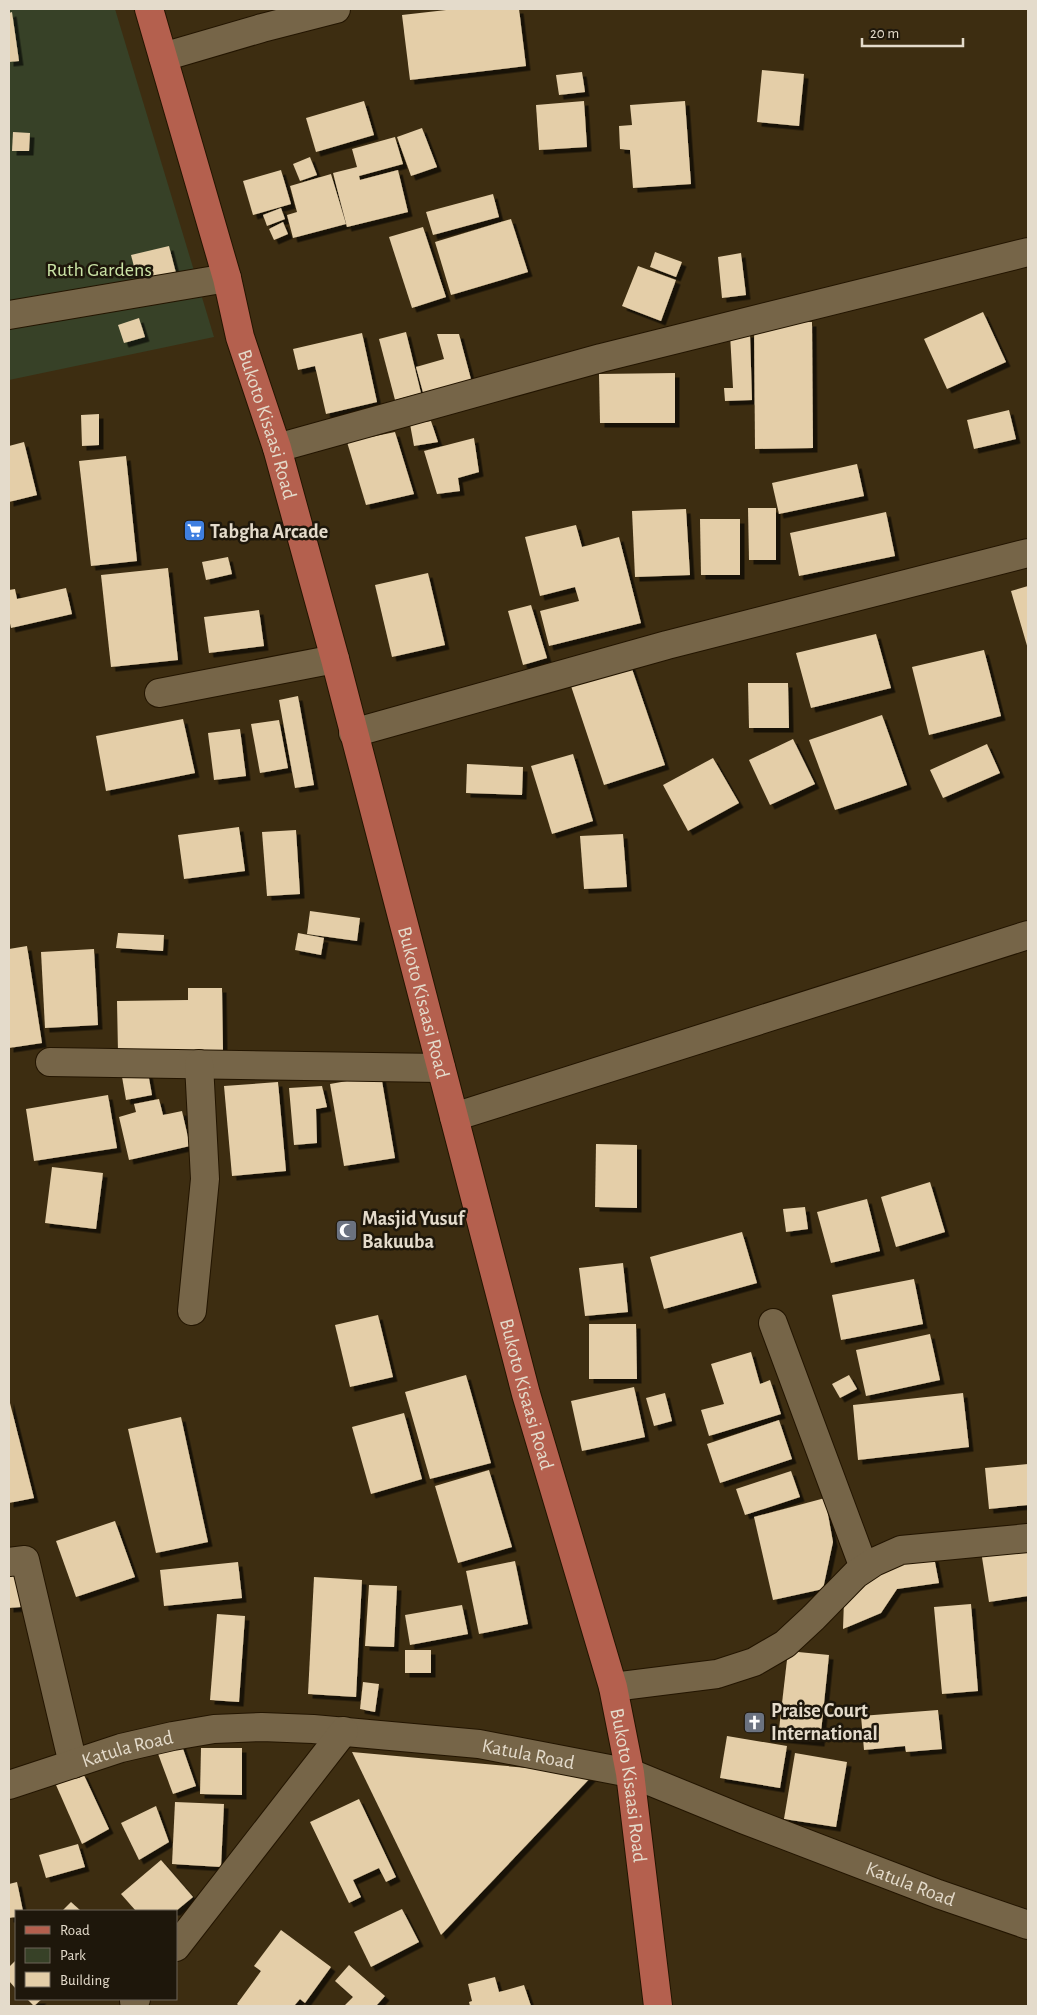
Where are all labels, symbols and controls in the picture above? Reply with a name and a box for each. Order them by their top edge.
scale bar [862,15,963,47]
text: 20 m [870,26,899,41]
park label: Ruth Gardens [46,260,152,280]
street label: Bukoto Kisaasi Road [234,347,300,502]
supermarket icon: Tabgha Arcade [182,519,206,543]
place label: Tabgha Arcade [210,522,328,542]
street label: Bukoto Kisaasi Road [394,925,453,1081]
place label: Masjid Yusuf Bakuuba [362,1209,466,1252]
mosque icon: Masjid Yusuf Bakuuba [334,1218,358,1242]
street label: Bukoto Kisaasi Road [496,1317,557,1472]
place label: Praise Court International [771,1701,878,1744]
street label: Bukoto Kisaasi Road [606,1706,650,1864]
church icon: Praise Court International [743,1710,767,1734]
street label: Katula Road [79,1727,175,1771]
street label: Katula Road [480,1736,576,1773]
street label: Katula Road [863,1858,958,1910]
legend [15,1910,178,2000]
text: Road [60,1923,90,1938]
text: Park [60,1948,86,1963]
text: Building [60,1973,110,1988]

